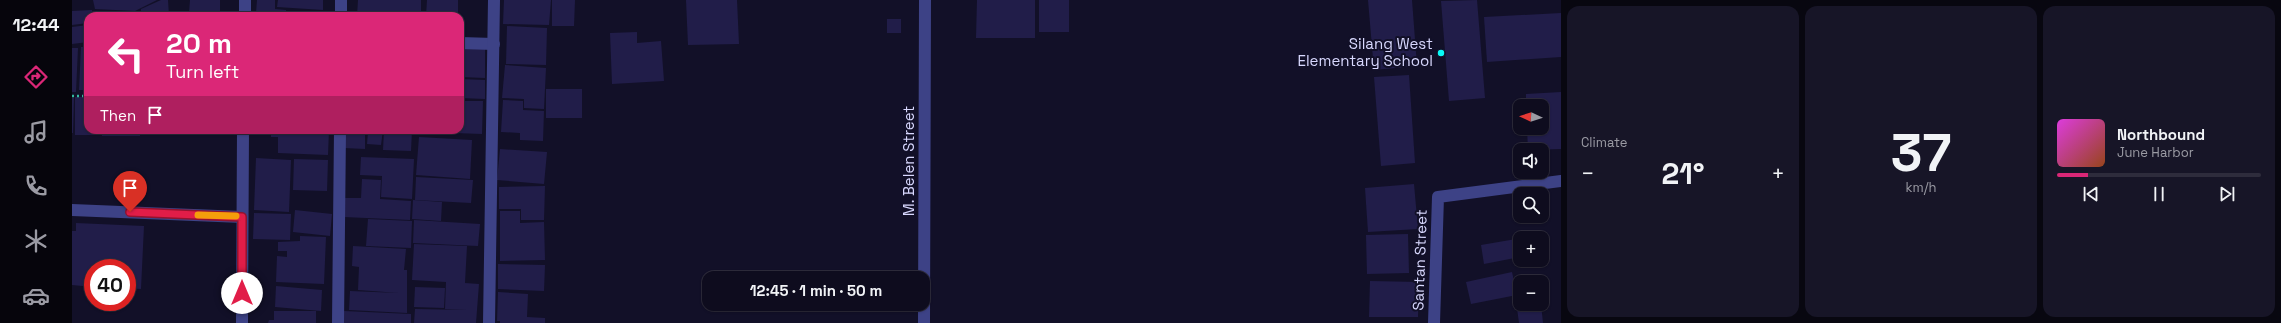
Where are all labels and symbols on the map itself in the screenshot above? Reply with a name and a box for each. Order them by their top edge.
place label: Silang West Elementary School [1297,34,1433,70]
marker: Silang West Elementary School [1436,48,1446,58]
north arrow [1513,99,1549,135]
street label: M. Belen Street [899,106,918,216]
pin [113,171,147,212]
street label: Santan Street [1408,209,1431,311]
speed limit sign: 40 [84,259,136,311]
position arrow [221,272,263,314]

